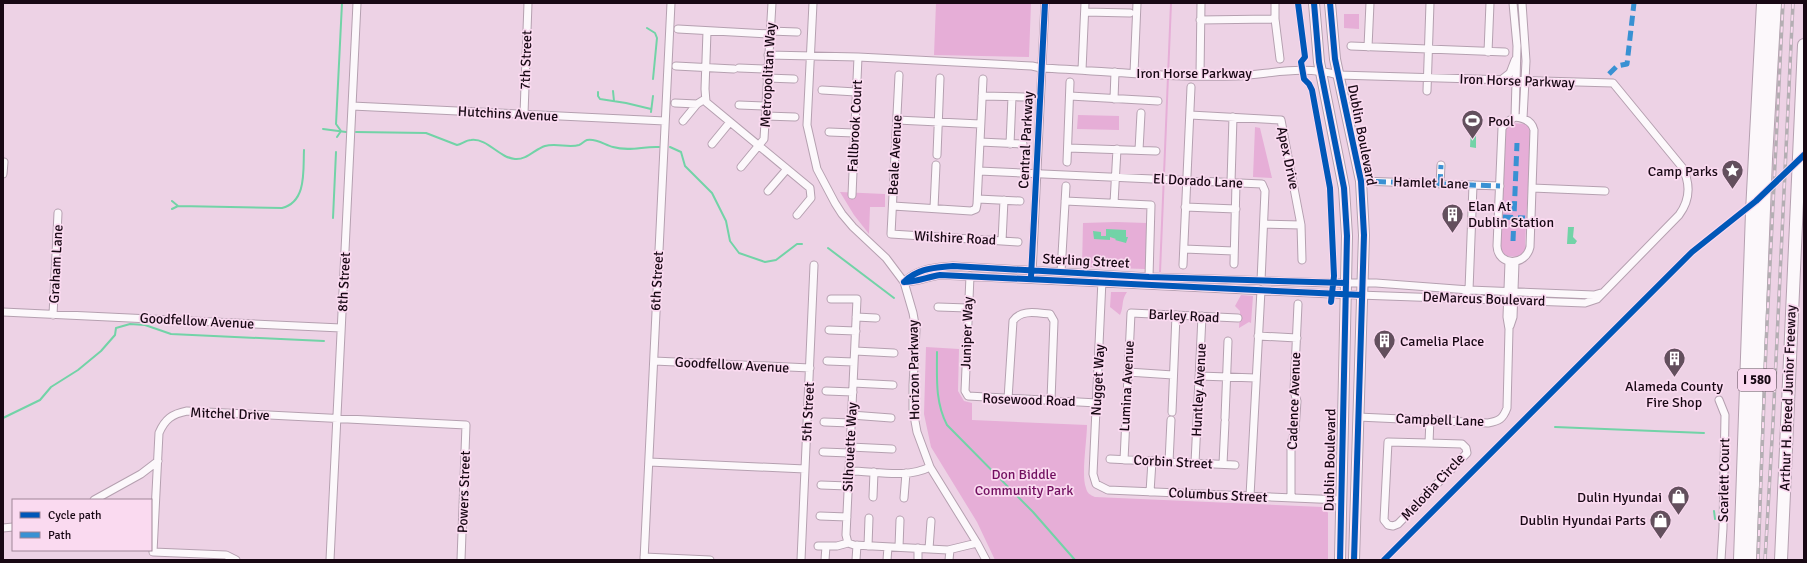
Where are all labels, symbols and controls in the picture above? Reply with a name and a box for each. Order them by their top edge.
street label: Metropolitan Way [757,21,779,128]
street label: 7th Street [516,30,536,90]
street label: Iron Horse Parkway [1136,65,1252,82]
street label: Iron Horse Parkway [1459,70,1575,92]
street label: Fallbrook Court [844,79,866,173]
street label: Dublin Boulevard [1344,83,1380,187]
street label: Central Parkway [1015,90,1037,189]
street label: Hutchins Avenue [457,103,559,125]
sports icon: Pool [1460,108,1486,141]
place label: Pool [1488,113,1514,130]
street label: Beale Avenue [884,114,906,196]
street label: Apex Drive [1273,125,1303,191]
place icon: Camp Parks [1720,158,1746,191]
place label: Camp Parks [1648,163,1718,180]
street label: El Dorado Lane [1152,170,1244,192]
street label: Hamlet Lane [1393,173,1469,193]
place label: Elan At Dublin Station [1468,198,1554,231]
building icon: Elan At Dublin Station [1439,201,1465,234]
street label: Graham Lane [45,224,67,304]
street label: Wilshire Road [913,227,997,249]
street label: Sterling Street [1042,250,1130,272]
street label: 6th Street [647,251,667,311]
street label: 8th Street [334,252,354,312]
street label: DeMarcus Boulevard [1422,288,1546,310]
street label: Juniper Way [957,296,977,370]
street label: Arthur H. Breed Junior Freeway [1776,304,1800,491]
street label: Barley Road [1148,306,1220,326]
street label: Goodfellow Avenue [139,310,255,332]
street label: Horizon Parkway [905,319,923,420]
building icon: Camelia Place [1371,328,1397,361]
place label: Camelia Place [1400,333,1484,350]
street label: Lumina Avenue [1116,340,1138,432]
street label: Nugget Way [1088,343,1108,416]
street label: Huntley Avenue [1188,343,1210,437]
building icon: Alameda County Fire Shop [1661,345,1687,378]
street label: Cadence Avenue [1284,352,1304,450]
street label: Goodfellow Avenue [674,354,790,376]
road number: I 580 [1738,369,1776,391]
place label: Alameda County Fire Shop [1625,378,1723,411]
street label: 5th Street [798,382,818,442]
street label: Rosewood Road [982,390,1076,410]
street label: Silhouette Way [839,401,861,492]
street label: Mitchel Drive [190,404,270,424]
street label: Dublin Boulevard [1321,408,1339,512]
street label: Campbell Lane [1395,410,1485,430]
street label: Scarlett Court [1715,438,1733,522]
street label: Powers Street [454,450,474,534]
street label: Melodia Circle [1398,450,1468,524]
street label: Corbin Street [1133,451,1213,473]
park label: Don Biddle Community Park [975,466,1073,499]
street label: Columbus Street [1168,484,1268,506]
shop icon: Dulin Hyundai [1665,484,1691,517]
place label: Dulin Hyundai [1577,489,1662,506]
legend [12,499,152,551]
shop icon: Dublin Hyundai Parts [1648,507,1674,540]
text: Cycle path [48,508,101,523]
place label: Dublin Hyundai Parts [1519,512,1646,529]
text: Path [48,528,71,543]

